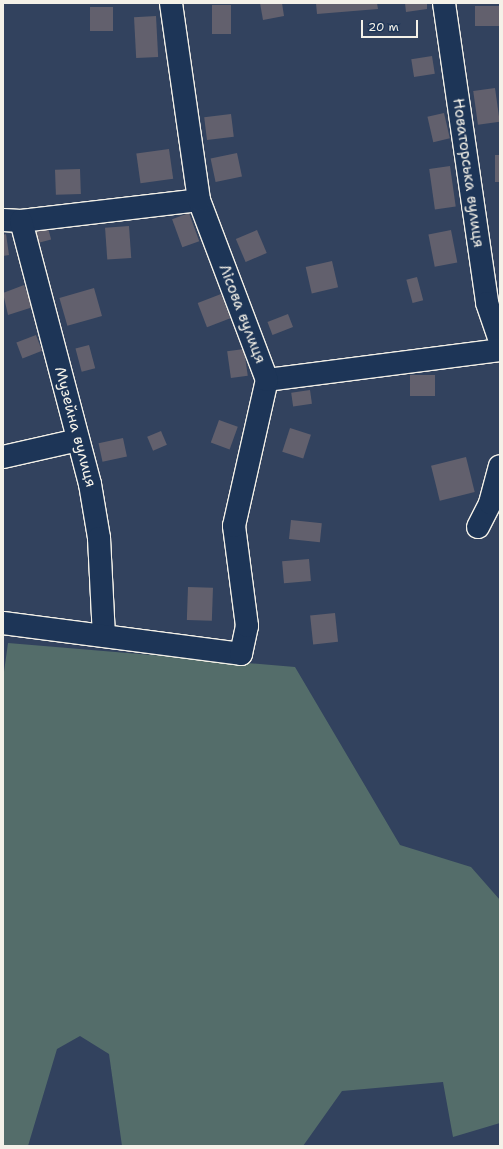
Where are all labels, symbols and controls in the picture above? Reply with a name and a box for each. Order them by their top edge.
scale bar [363,12,420,38]
text: 20 m [368,19,399,35]
street label: Новаторська вулиця [449,97,487,249]
street label: Лісова вулиця [215,262,269,366]
street label: Музейна вулиця [50,365,100,489]

